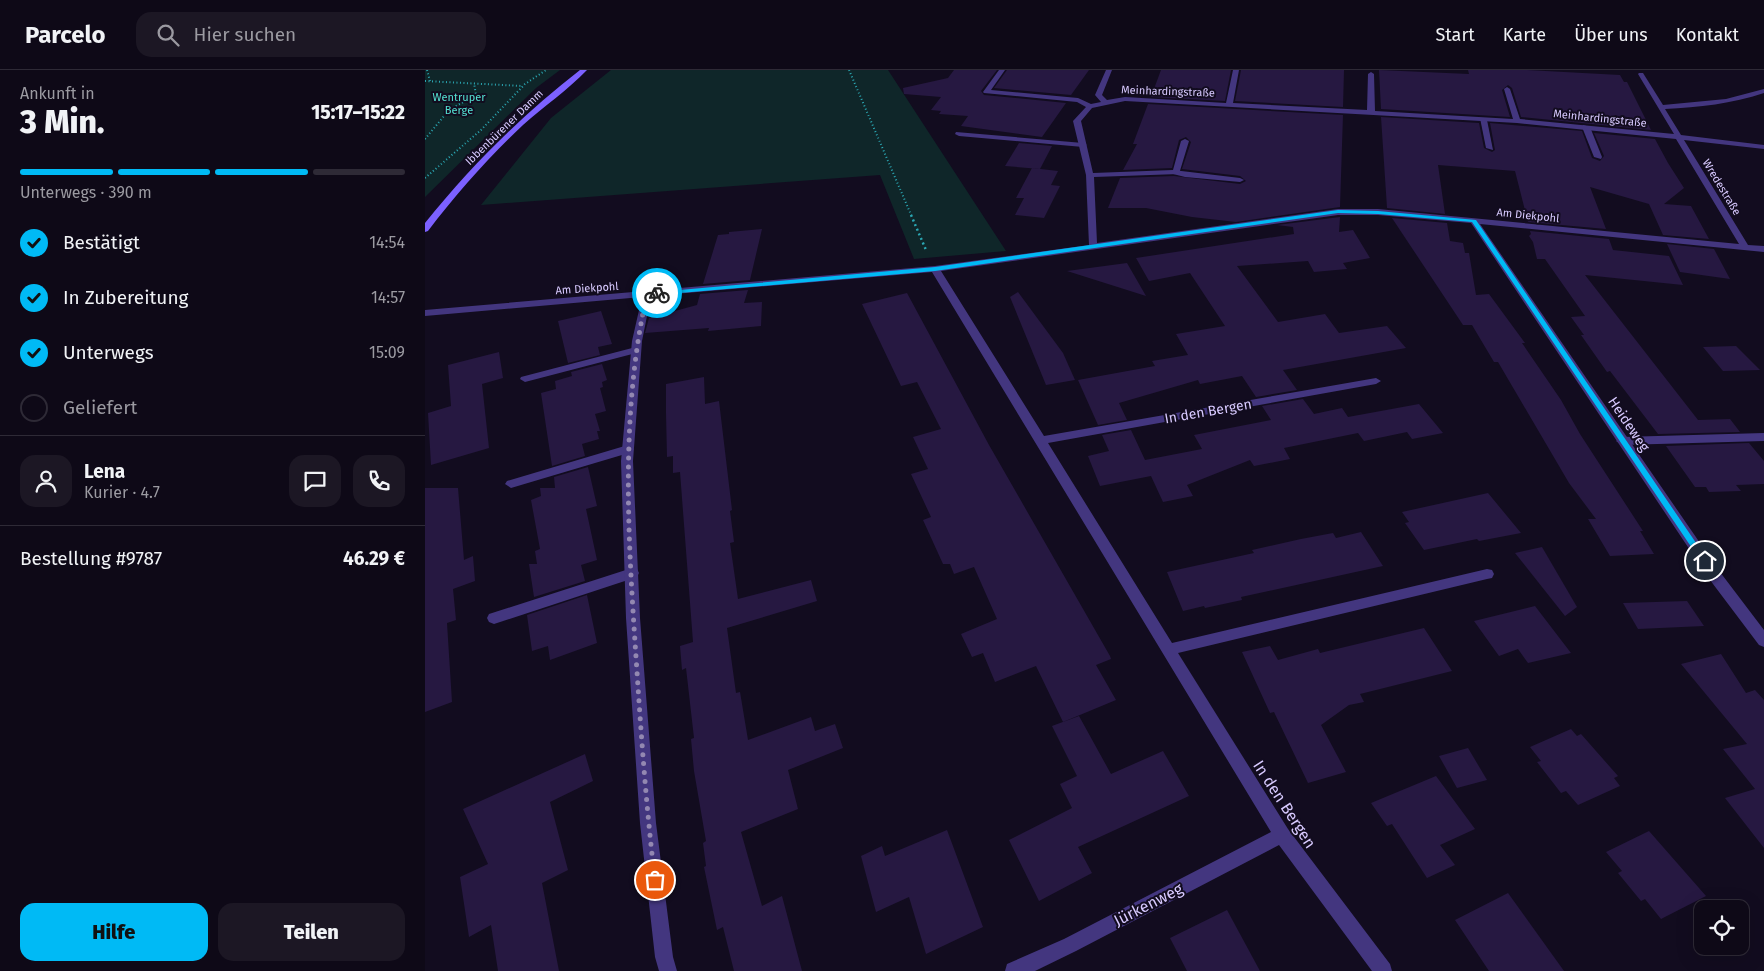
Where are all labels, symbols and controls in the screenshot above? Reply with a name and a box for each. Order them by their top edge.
search box [136,12,486,57]
text: Parcelo [25,21,106,49]
icon: search [154,21,182,49]
text: Hier suchen [194,23,296,46]
text: Start [1435,24,1475,46]
text: Karte [1503,24,1546,46]
text: Über uns [1574,24,1648,46]
text: Kontakt [1676,24,1739,46]
street label: Meinhardingstraße [1121,83,1215,100]
text: Ankunft in [20,84,95,103]
street label: Ibbenbürener Damm [463,87,546,168]
park label: Wentruper Berge [433,91,486,117]
text: 15:17–15:22 [311,101,405,124]
text: 3 Min. [20,103,104,141]
street label: Meinhardingstraße [1553,107,1647,130]
street label: Wredestraße [1700,157,1743,218]
text: Unterwegs · 390 m [20,183,152,202]
street label: Am Diekpohl [1496,206,1560,225]
icon: check [20,229,48,257]
text: Bestätigt [63,231,140,254]
text: 14:54 [369,233,405,252]
courier [632,268,682,318]
icon: bike [643,279,671,307]
street label: Am Diekpohl [555,280,619,297]
icon: check [20,284,48,312]
text: In Zubereitung [63,286,188,309]
text: 14:57 [371,288,405,307]
icon: check [20,339,48,367]
text: Unterwegs [63,341,154,364]
text: 15:09 [369,343,405,362]
street label: Heideweg [1604,394,1653,455]
street label: In den Bergen [1163,395,1253,428]
text: Geliefert [63,396,137,419]
button: person [20,455,72,507]
button: chat [289,455,341,507]
button: phone [353,455,405,507]
text: Lena [84,460,125,483]
text: Kurier · 4.7 [84,483,160,502]
pin [1684,540,1726,582]
text: Bestellung #9787 [20,547,162,570]
text: 46.29 € [343,547,405,570]
icon: home [1691,547,1719,575]
street label: In den Bergen [1249,757,1320,852]
pin [634,859,676,901]
icon: bag [641,866,669,894]
street label: Jürkenweg [1110,879,1187,930]
map controls [1694,900,1749,955]
button: locate [1694,900,1749,955]
button: Hilfe [20,903,208,961]
button: Teilen [218,903,405,961]

